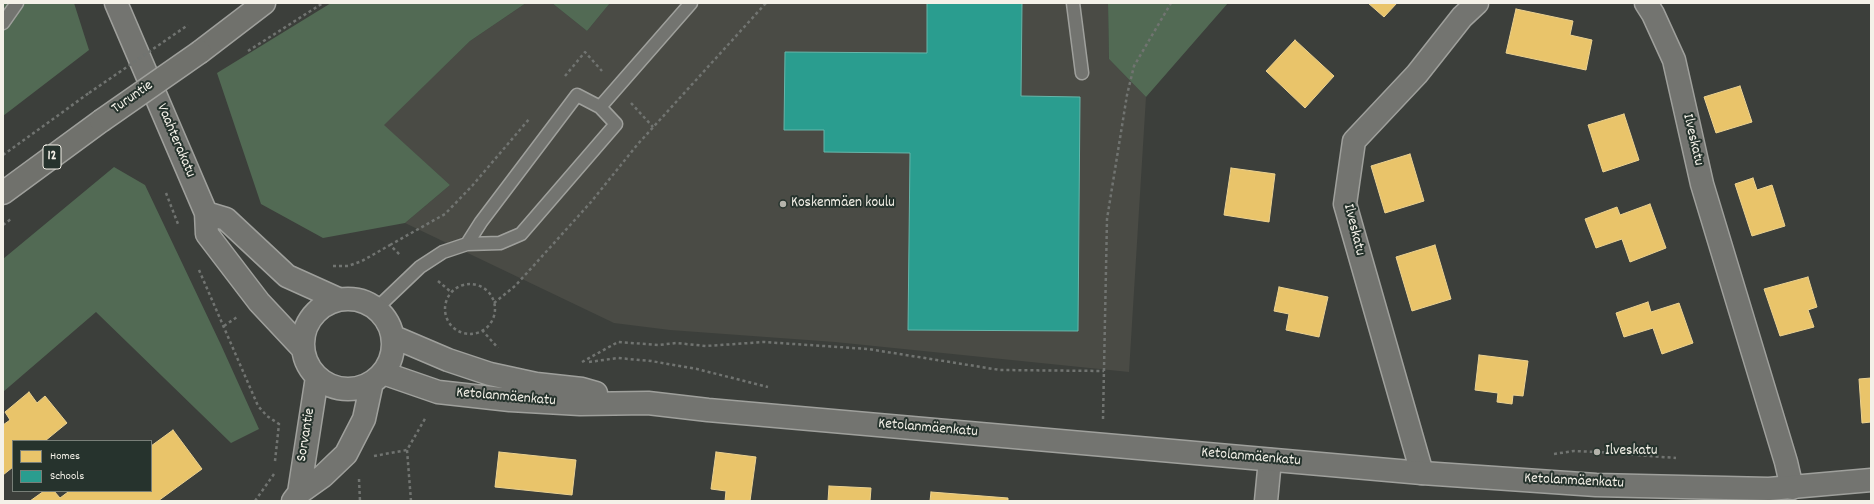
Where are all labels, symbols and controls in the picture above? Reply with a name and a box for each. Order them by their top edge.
street label: Turuntie [109,77,157,119]
street label: Vaahterakatu [151,102,199,180]
street label: Ilveskatu [1677,112,1707,168]
road number: 12 [43,145,61,169]
place label: Koskenmäen koulu [791,195,895,213]
marker: Koskenmäen koulu [778,199,788,209]
street label: Ilveskatu [1338,202,1368,258]
street label: Ketolanmäenkatu [456,385,556,411]
street label: Sorvantie [294,407,320,463]
street label: Ketolanmäenkatu [878,416,978,442]
legend [12,440,152,492]
place label: Ilveskatu [1605,443,1658,461]
street label: Ketolanmäenkatu [1201,445,1301,471]
marker: Ilveskatu [1592,447,1602,457]
text: Homes [50,448,80,465]
text: Schools [50,468,84,485]
street label: Ketolanmäenkatu [1524,470,1624,494]

